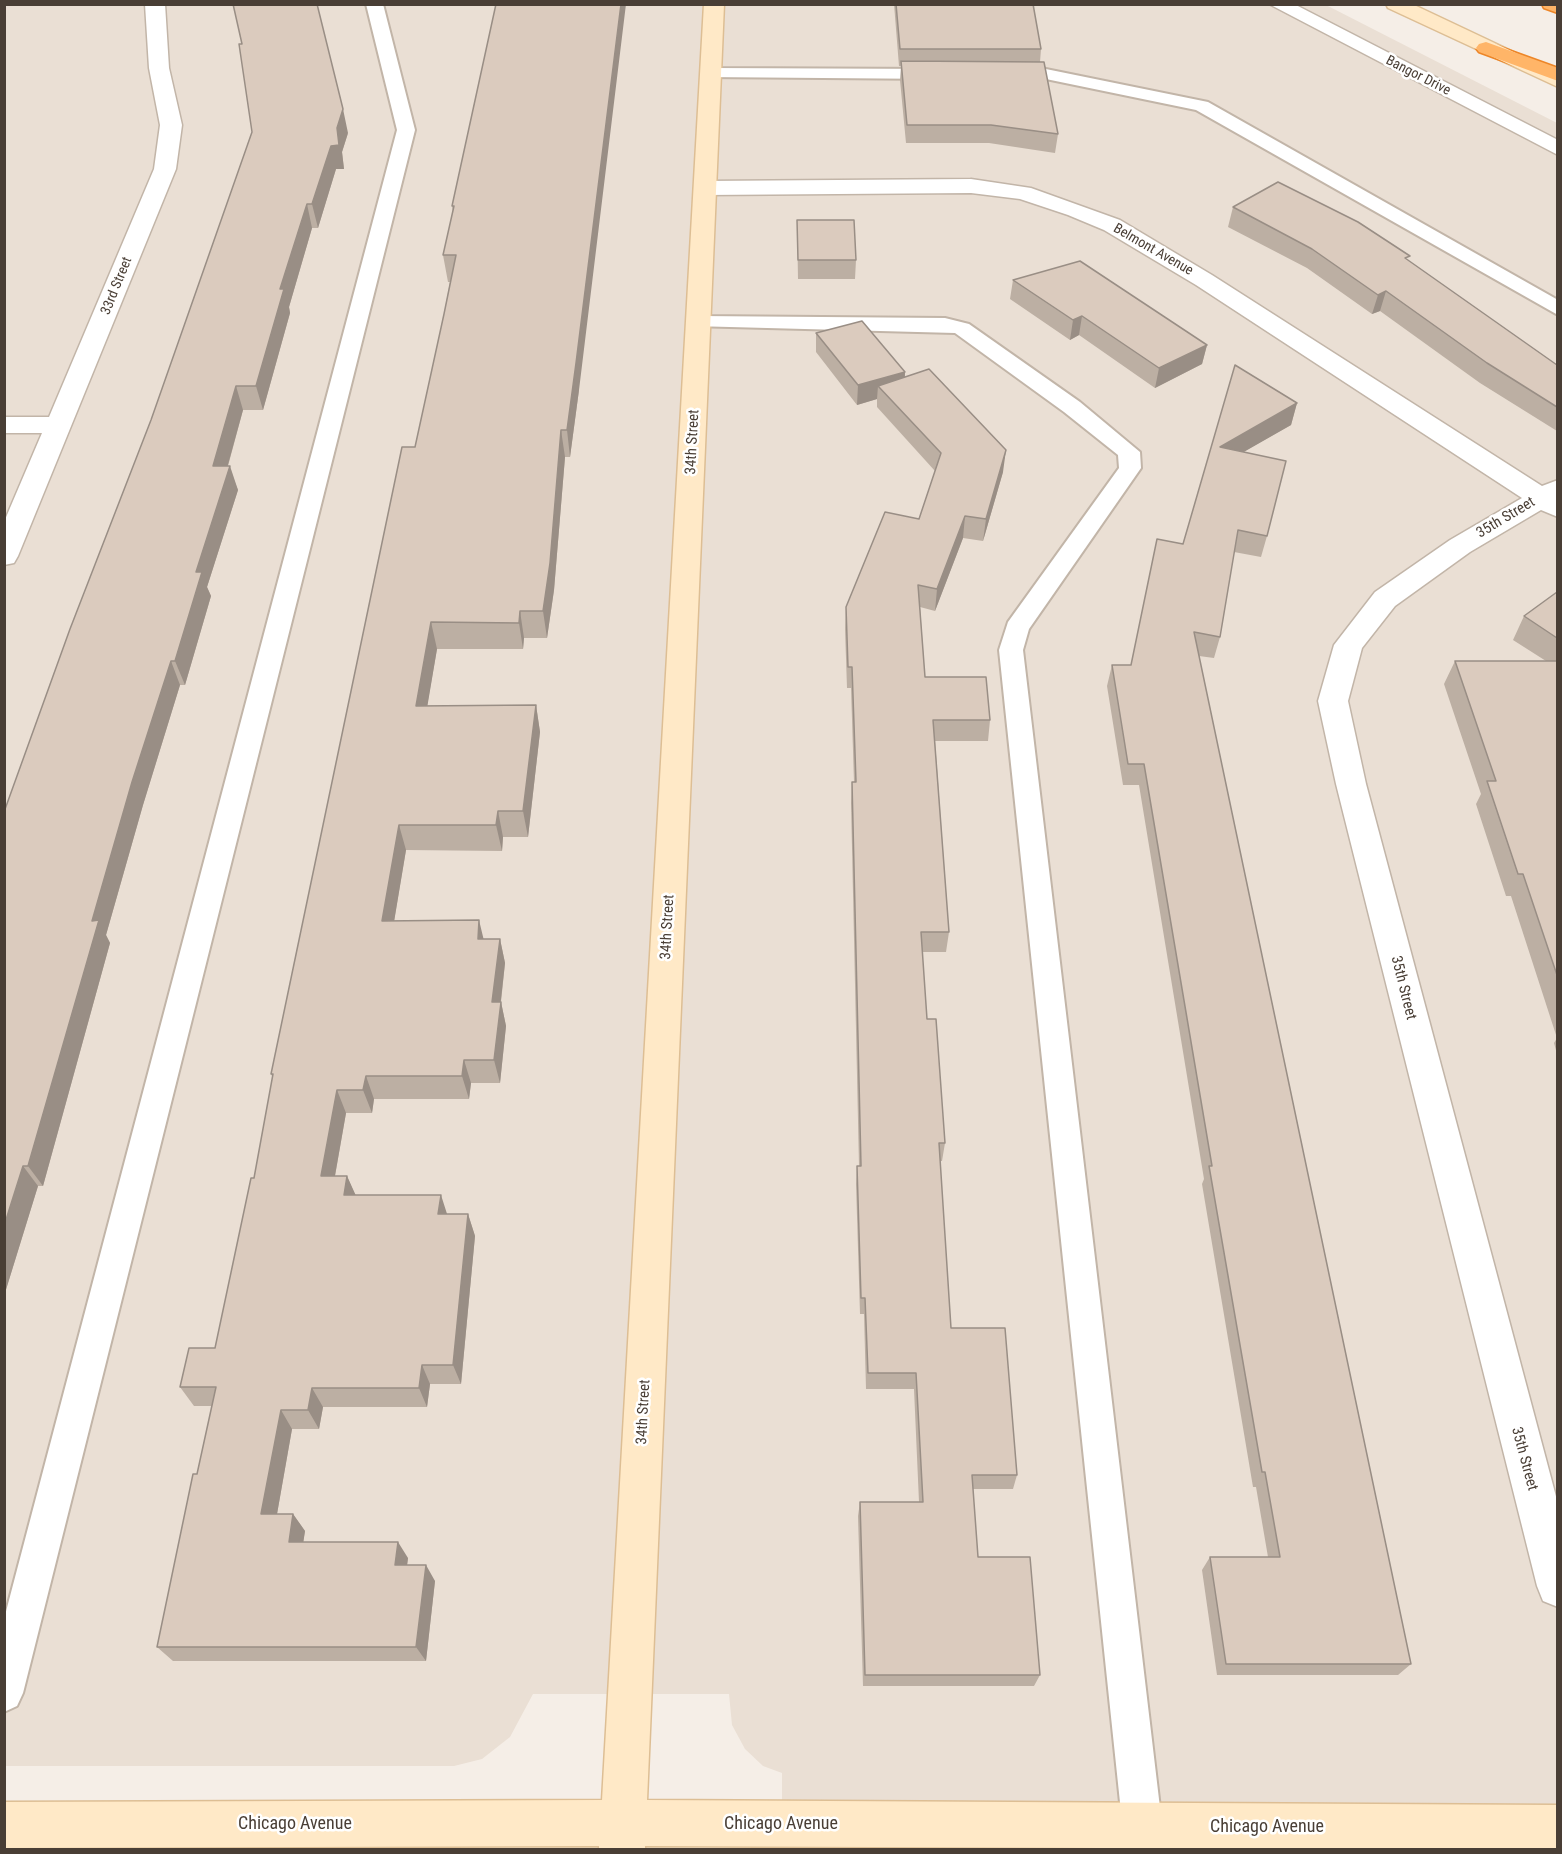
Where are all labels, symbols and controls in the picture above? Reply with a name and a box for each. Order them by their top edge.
street label: Bangor Drive [1383,53,1453,99]
street label: Belmont Avenue [1110,220,1196,280]
street label: 33rd Street [98,255,136,317]
street label: 34th Street [682,409,704,475]
street label: 35th Street [1473,494,1539,542]
street label: 34th Street [657,894,679,960]
street label: 35th Street [1386,954,1420,1022]
street label: 34th Street [633,1379,655,1445]
street label: 35th Street [1507,1425,1541,1493]
street label: Chicago Avenue [238,1813,352,1835]
street label: Chicago Avenue [724,1813,838,1835]
street label: Chicago Avenue [1210,1816,1324,1838]

